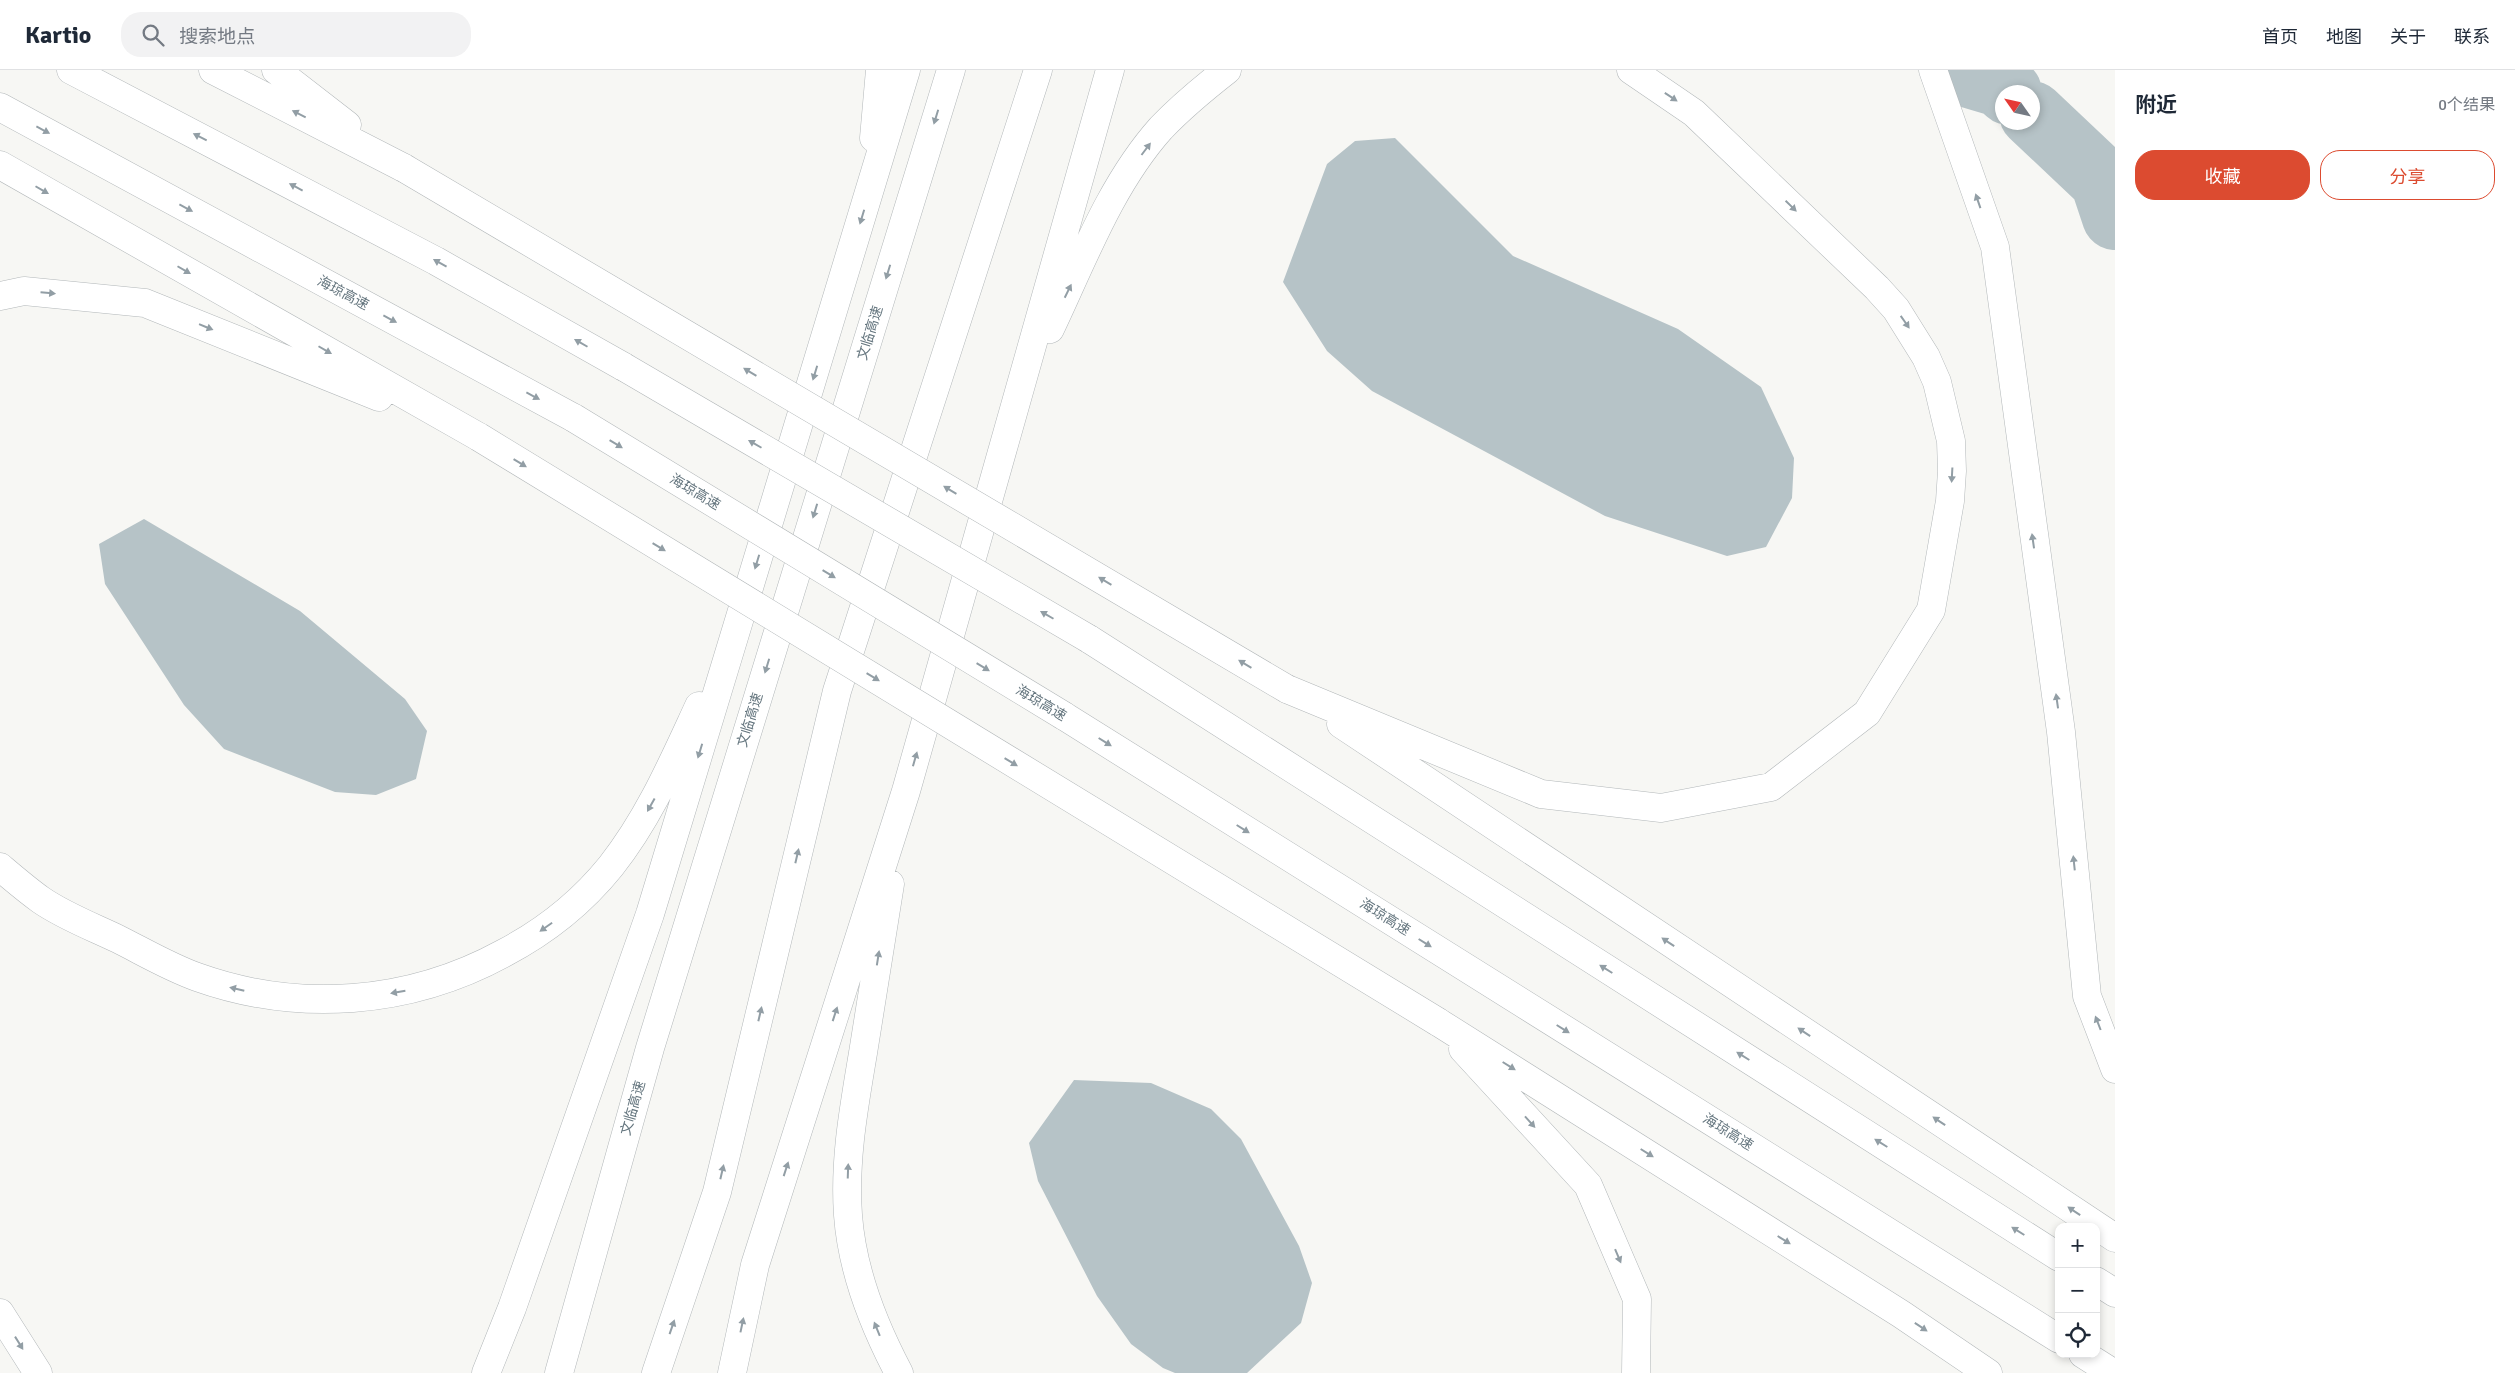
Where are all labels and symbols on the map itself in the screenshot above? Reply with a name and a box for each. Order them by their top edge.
north arrow [1995,85,2040,130]
one-way arrow [1665,92,1678,102]
one-way arrow [932,109,940,124]
one-way arrow [291,110,306,118]
one-way arrow [36,126,50,135]
one-way arrow [192,133,207,141]
one-way arrow [1140,143,1151,156]
one-way arrow [289,183,303,191]
one-way arrow [36,185,49,194]
one-way arrow [1974,193,1982,208]
one-way arrow [1785,200,1797,212]
one-way arrow [178,204,193,212]
one-way arrow [857,210,865,225]
one-way arrow [433,258,447,267]
one-way arrow [177,265,190,274]
one-way arrow [884,265,892,280]
street label: 海琼高速 [314,272,372,314]
one-way arrow [1064,284,1072,298]
one-way arrow [40,290,56,298]
street label: 文临高速 [854,304,886,362]
one-way arrow [383,314,397,323]
one-way arrow [1900,315,1910,329]
one-way arrow [198,324,213,331]
one-way arrow [574,339,589,347]
one-way arrow [318,346,332,354]
one-way arrow [810,365,818,380]
one-way arrow [743,368,757,377]
one-way arrow [526,392,540,400]
one-way arrow [609,439,622,448]
one-way arrow [749,440,762,449]
one-way arrow [514,458,527,467]
one-way arrow [1947,467,1955,483]
street label: 海琼高速 [667,470,723,514]
one-way arrow [944,486,957,495]
one-way arrow [810,503,818,518]
one-way arrow [2029,532,2037,548]
one-way arrow [653,543,666,552]
one-way arrow [753,554,761,569]
one-way arrow [823,569,836,578]
one-way arrow [1099,577,1112,586]
one-way arrow [1040,610,1053,619]
one-way arrow [763,659,771,674]
one-way arrow [1239,659,1252,668]
one-way arrow [977,663,990,672]
one-way arrow [866,673,879,682]
street label: 海琼高速 [1013,681,1069,725]
street label: 文临高速 [734,691,766,749]
one-way arrow [2052,693,2060,709]
one-way arrow [1099,738,1112,747]
one-way arrow [695,743,703,758]
one-way arrow [911,751,919,766]
one-way arrow [1005,757,1018,766]
one-way arrow [647,799,656,812]
one-way arrow [1237,824,1250,833]
one-way arrow [793,849,801,864]
one-way arrow [2070,855,2078,871]
street label: 海琼高速 [1357,895,1413,939]
one-way arrow [539,922,552,932]
one-way arrow [1662,937,1675,947]
one-way arrow [1419,938,1432,947]
one-way arrow [875,950,883,966]
one-way arrow [1600,964,1613,974]
one-way arrow [230,985,245,993]
one-way arrow [391,988,406,996]
one-way arrow [831,1006,839,1021]
one-way arrow [756,1007,764,1022]
one-way arrow [2093,1016,2101,1030]
one-way arrow [1557,1024,1570,1033]
one-way arrow [1797,1027,1810,1036]
one-way arrow [1737,1051,1750,1061]
one-way arrow [1503,1062,1516,1071]
street label: 文临高速 [617,1079,649,1137]
street label: 海琼高速 [1700,1110,1756,1154]
one-way arrow [1524,1116,1536,1128]
one-way arrow [1932,1117,1946,1126]
one-way arrow [1874,1139,1887,1148]
one-way arrow [1640,1148,1653,1158]
one-way arrow [782,1161,790,1176]
one-way arrow [844,1163,852,1179]
one-way arrow [718,1165,726,1180]
one-way arrow [2068,1207,2081,1216]
one-way arrow [2011,1226,2024,1235]
one-way arrow [1778,1235,1791,1244]
one-way arrow [1615,1249,1623,1263]
one-way arrow [738,1318,746,1333]
one-way arrow [668,1319,676,1334]
one-way arrow [873,1321,881,1336]
one-way arrow [1914,1322,1928,1332]
one-way arrow [14,1336,24,1350]

